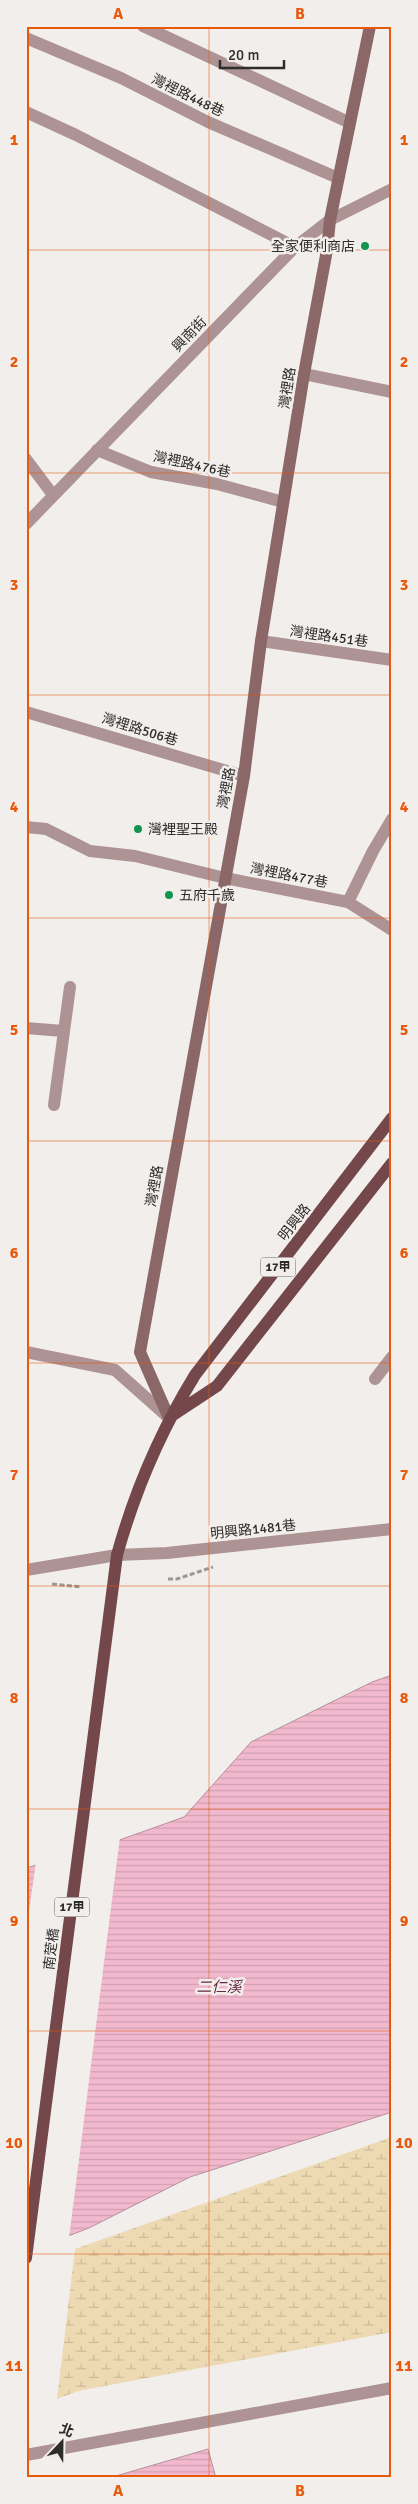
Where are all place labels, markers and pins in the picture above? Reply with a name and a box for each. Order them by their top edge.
place label: 全家便利商店 [271,238,355,255]
marker: 全家便利商店 [359,240,371,252]
place label: 灣裡聖王殿 [148,821,218,838]
marker: 灣裡聖王殿 [132,823,144,835]
place label: 五府千歲 [179,887,235,904]
marker: 五府千歲 [163,889,175,901]

